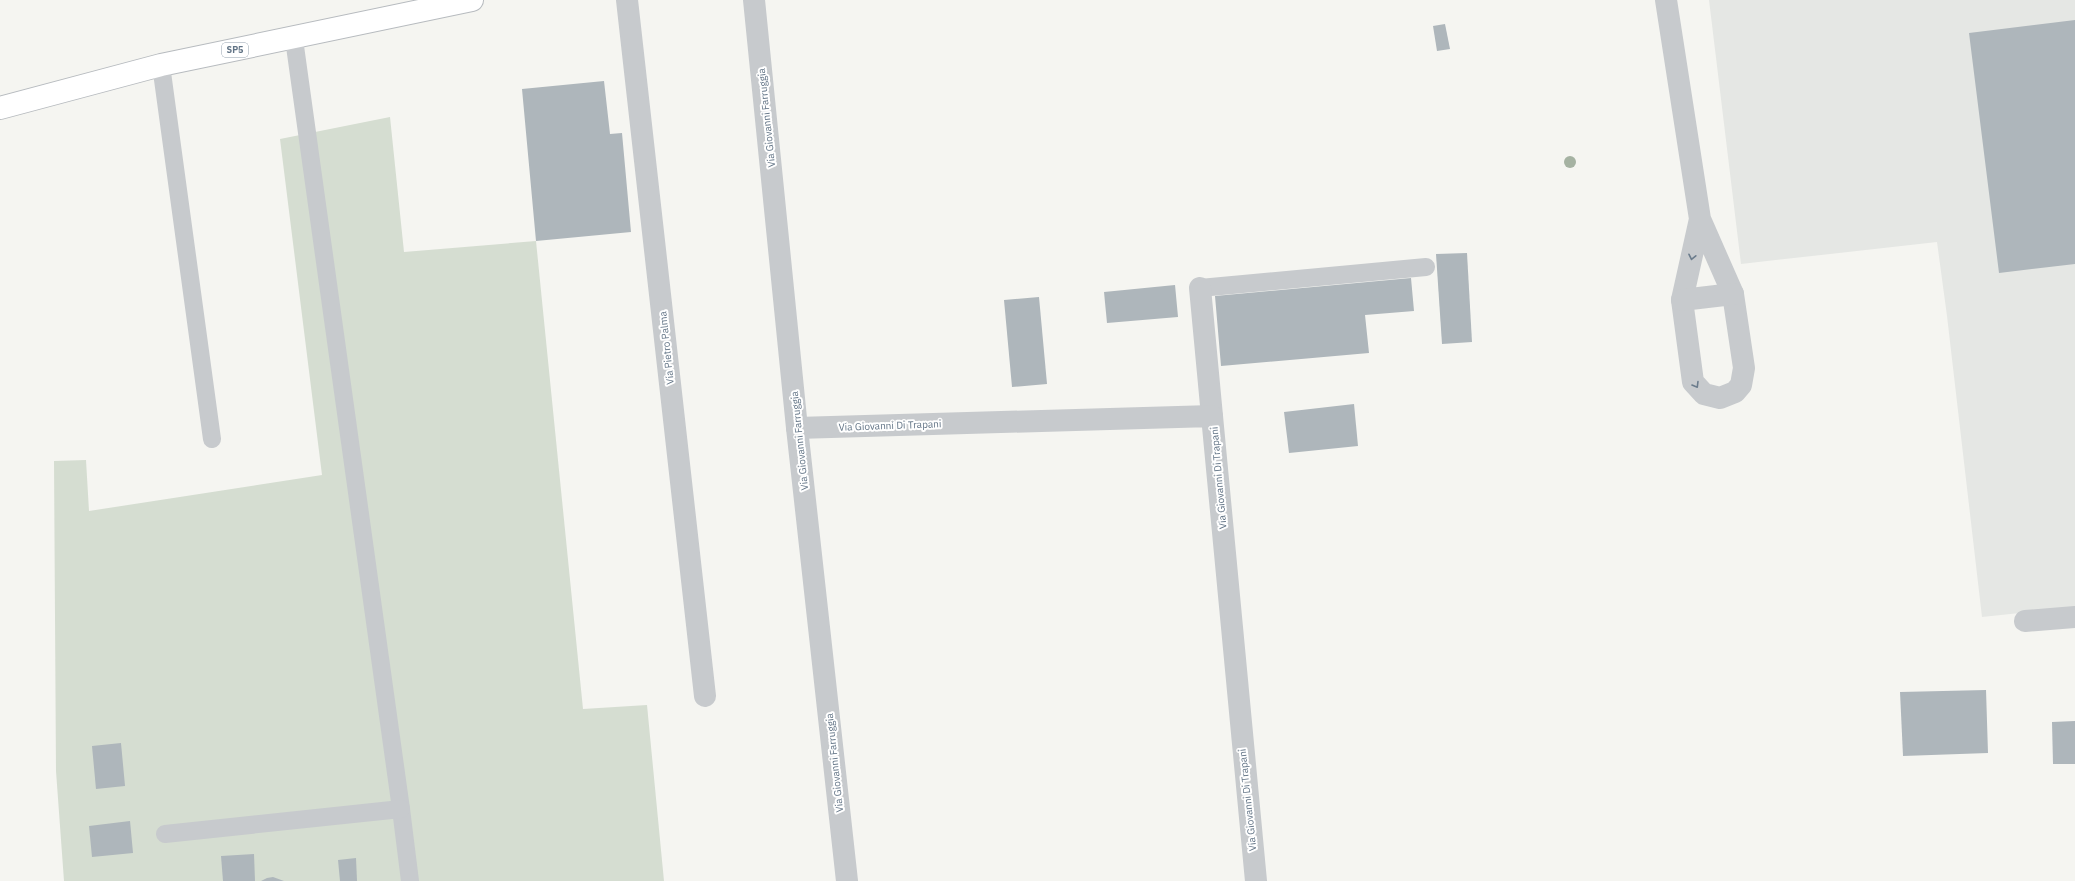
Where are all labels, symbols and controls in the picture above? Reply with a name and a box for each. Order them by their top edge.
road number: SP5 [222,43,248,57]
street label: Via Giovanni Farruggia [755,67,778,168]
one-way arrow [1688,254,1696,261]
street label: Via Pietro Palma [656,310,677,385]
one-way arrow [1691,380,1698,387]
street label: Via Giovanni Farruggia [788,390,811,491]
street label: Via Giovanni Di Trapani [838,417,942,434]
street label: Via Giovanni Di Trapani [1208,426,1229,530]
street label: Via Giovanni Farruggia [823,712,846,813]
street label: Via Giovanni Di Trapani [1236,748,1259,852]

